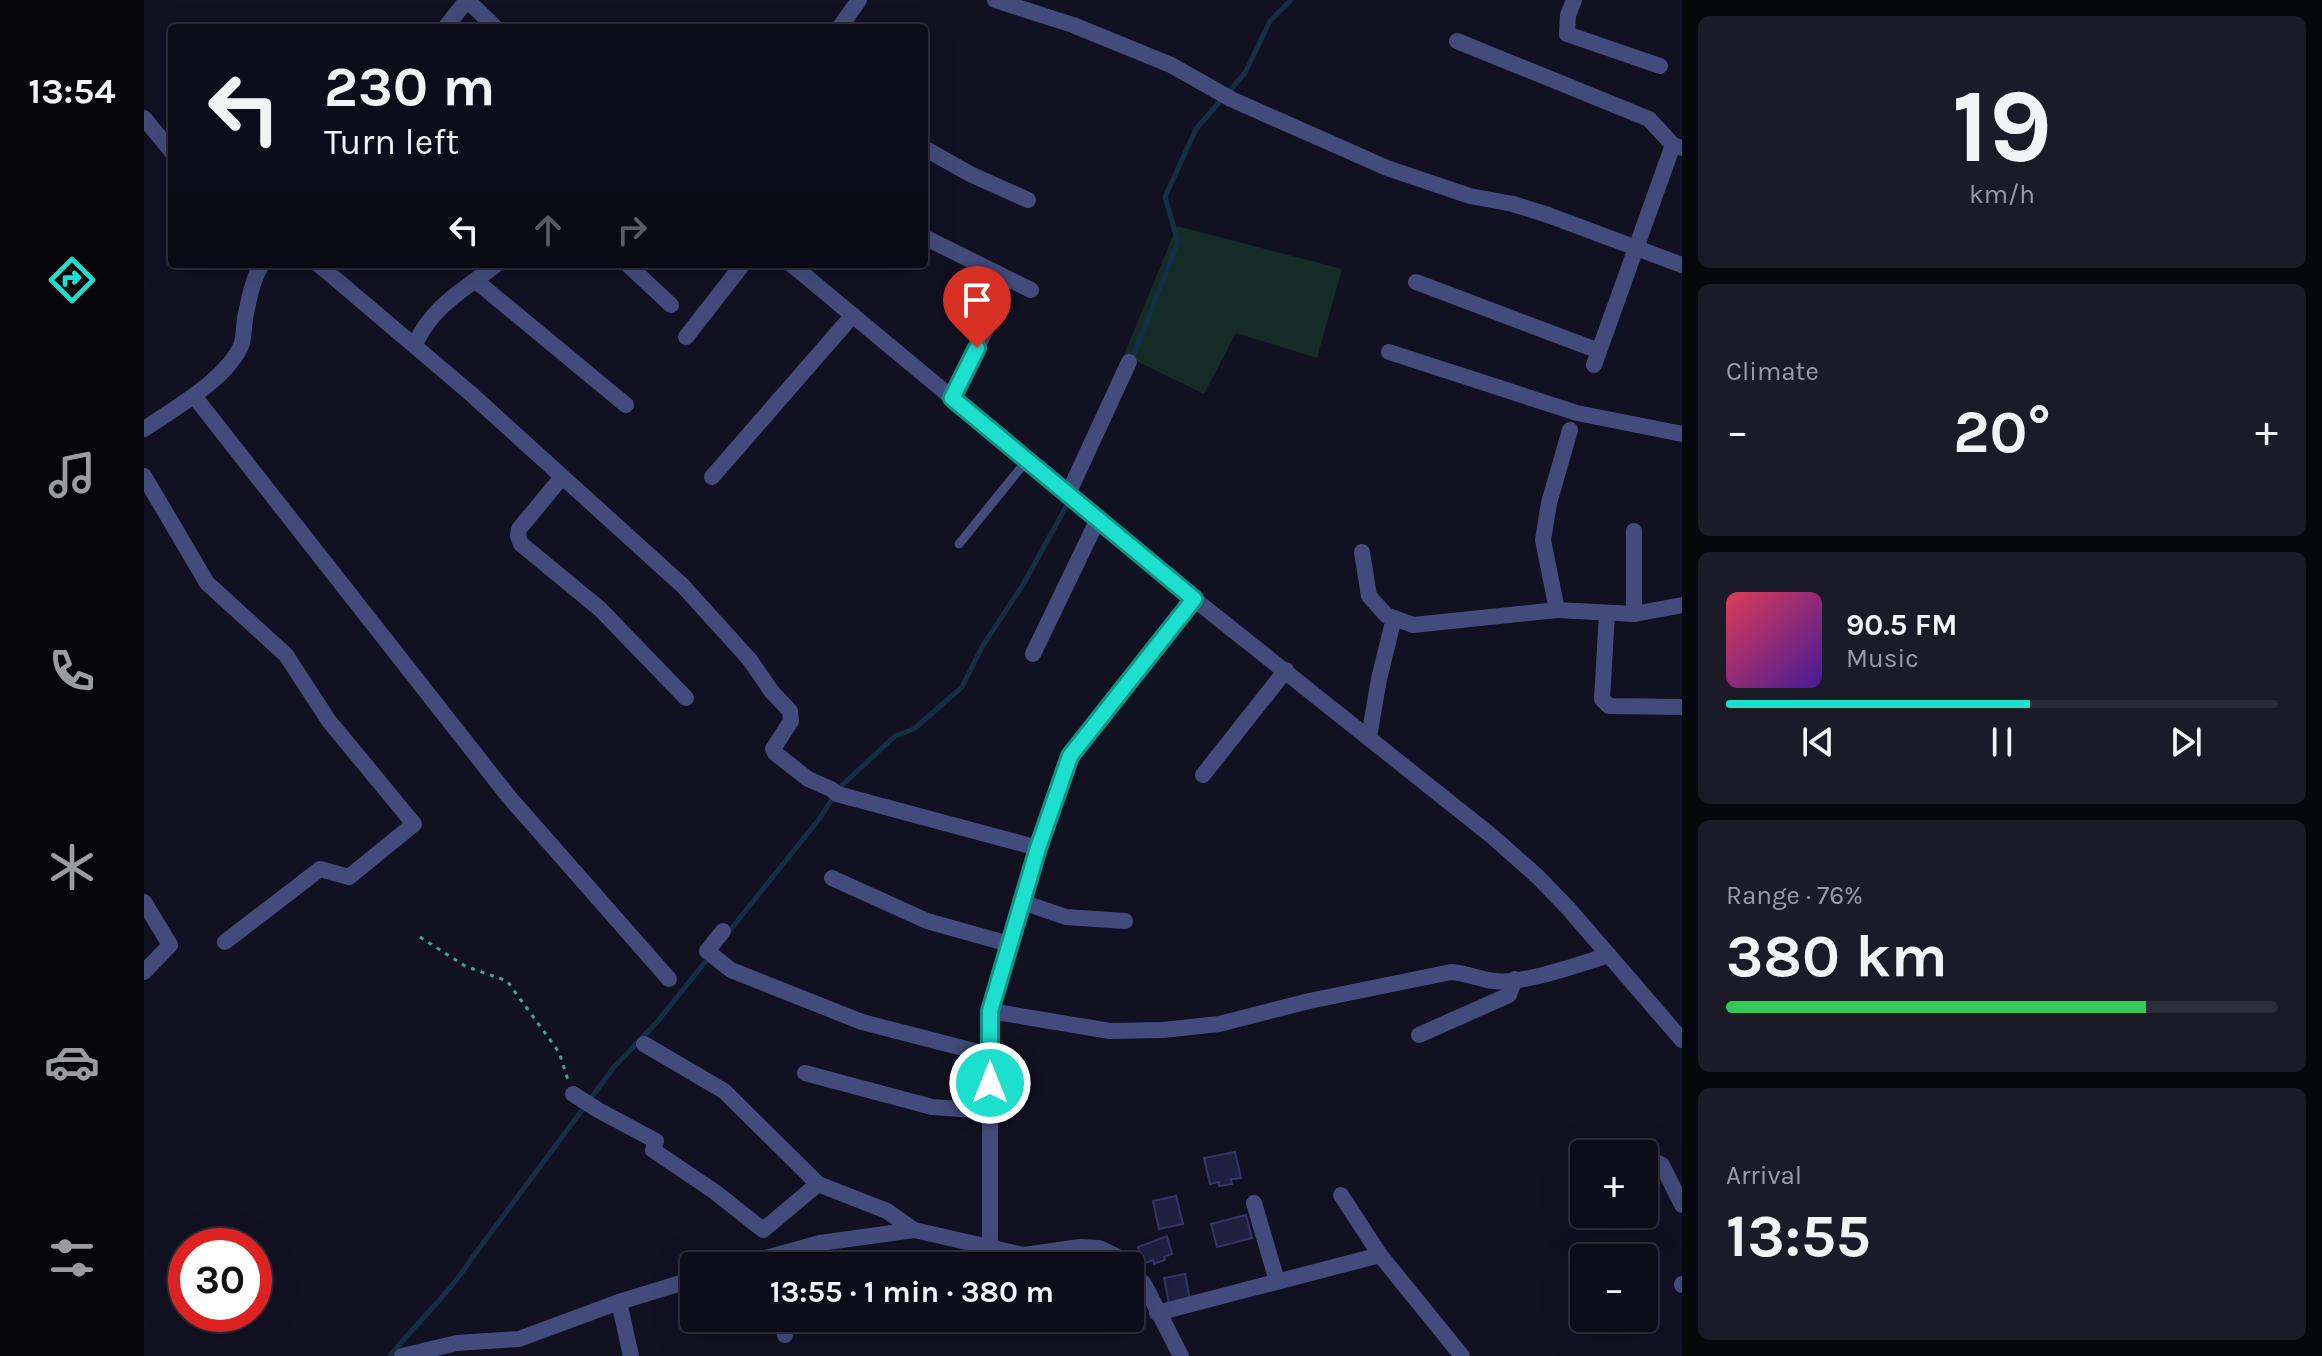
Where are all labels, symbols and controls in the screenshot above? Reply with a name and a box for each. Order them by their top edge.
text: 230 m [324,54,495,119]
icon: left [192,56,296,160]
text: 19 [1952,66,2052,187]
text: 13:54 [28,70,116,112]
text: Turn left [324,121,459,163]
text: km/h [1969,179,2035,210]
icon: left [442,208,486,252]
icon: ahead [526,208,570,252]
icon: right [610,208,654,252]
icon: directions [44,252,100,308]
pin [943,266,1011,348]
icon: arrive [955,278,999,322]
text: Climate [1726,356,1819,387]
text: 20° [1953,397,2051,467]
text: − [1726,406,1749,457]
text: + [2255,406,2278,457]
icon: music [44,447,100,503]
text: 90.5 FM [1846,607,1957,643]
icon: phone [44,643,100,699]
text: Music [1846,643,1919,674]
icon: previous [1796,720,1840,764]
icon: pause [1980,720,2024,764]
icon: next [2164,720,2208,764]
icon: climate [44,839,100,895]
text: Range · 76% [1726,880,1863,911]
text: 380 km [1726,921,1948,991]
icon: car [44,1034,100,1090]
position arrow [948,1041,1032,1125]
map controls [1570,1140,1658,1332]
button: + [1570,1140,1658,1228]
text: Arrival [1726,1160,1802,1191]
text: 13:55 [1726,1201,1871,1271]
speed limit sign: 30 [168,1228,272,1332]
icon: filters [44,1230,100,1286]
button: − [1570,1244,1658,1332]
text: 13:55 · 1 min · 380 m [770,1274,1054,1310]

